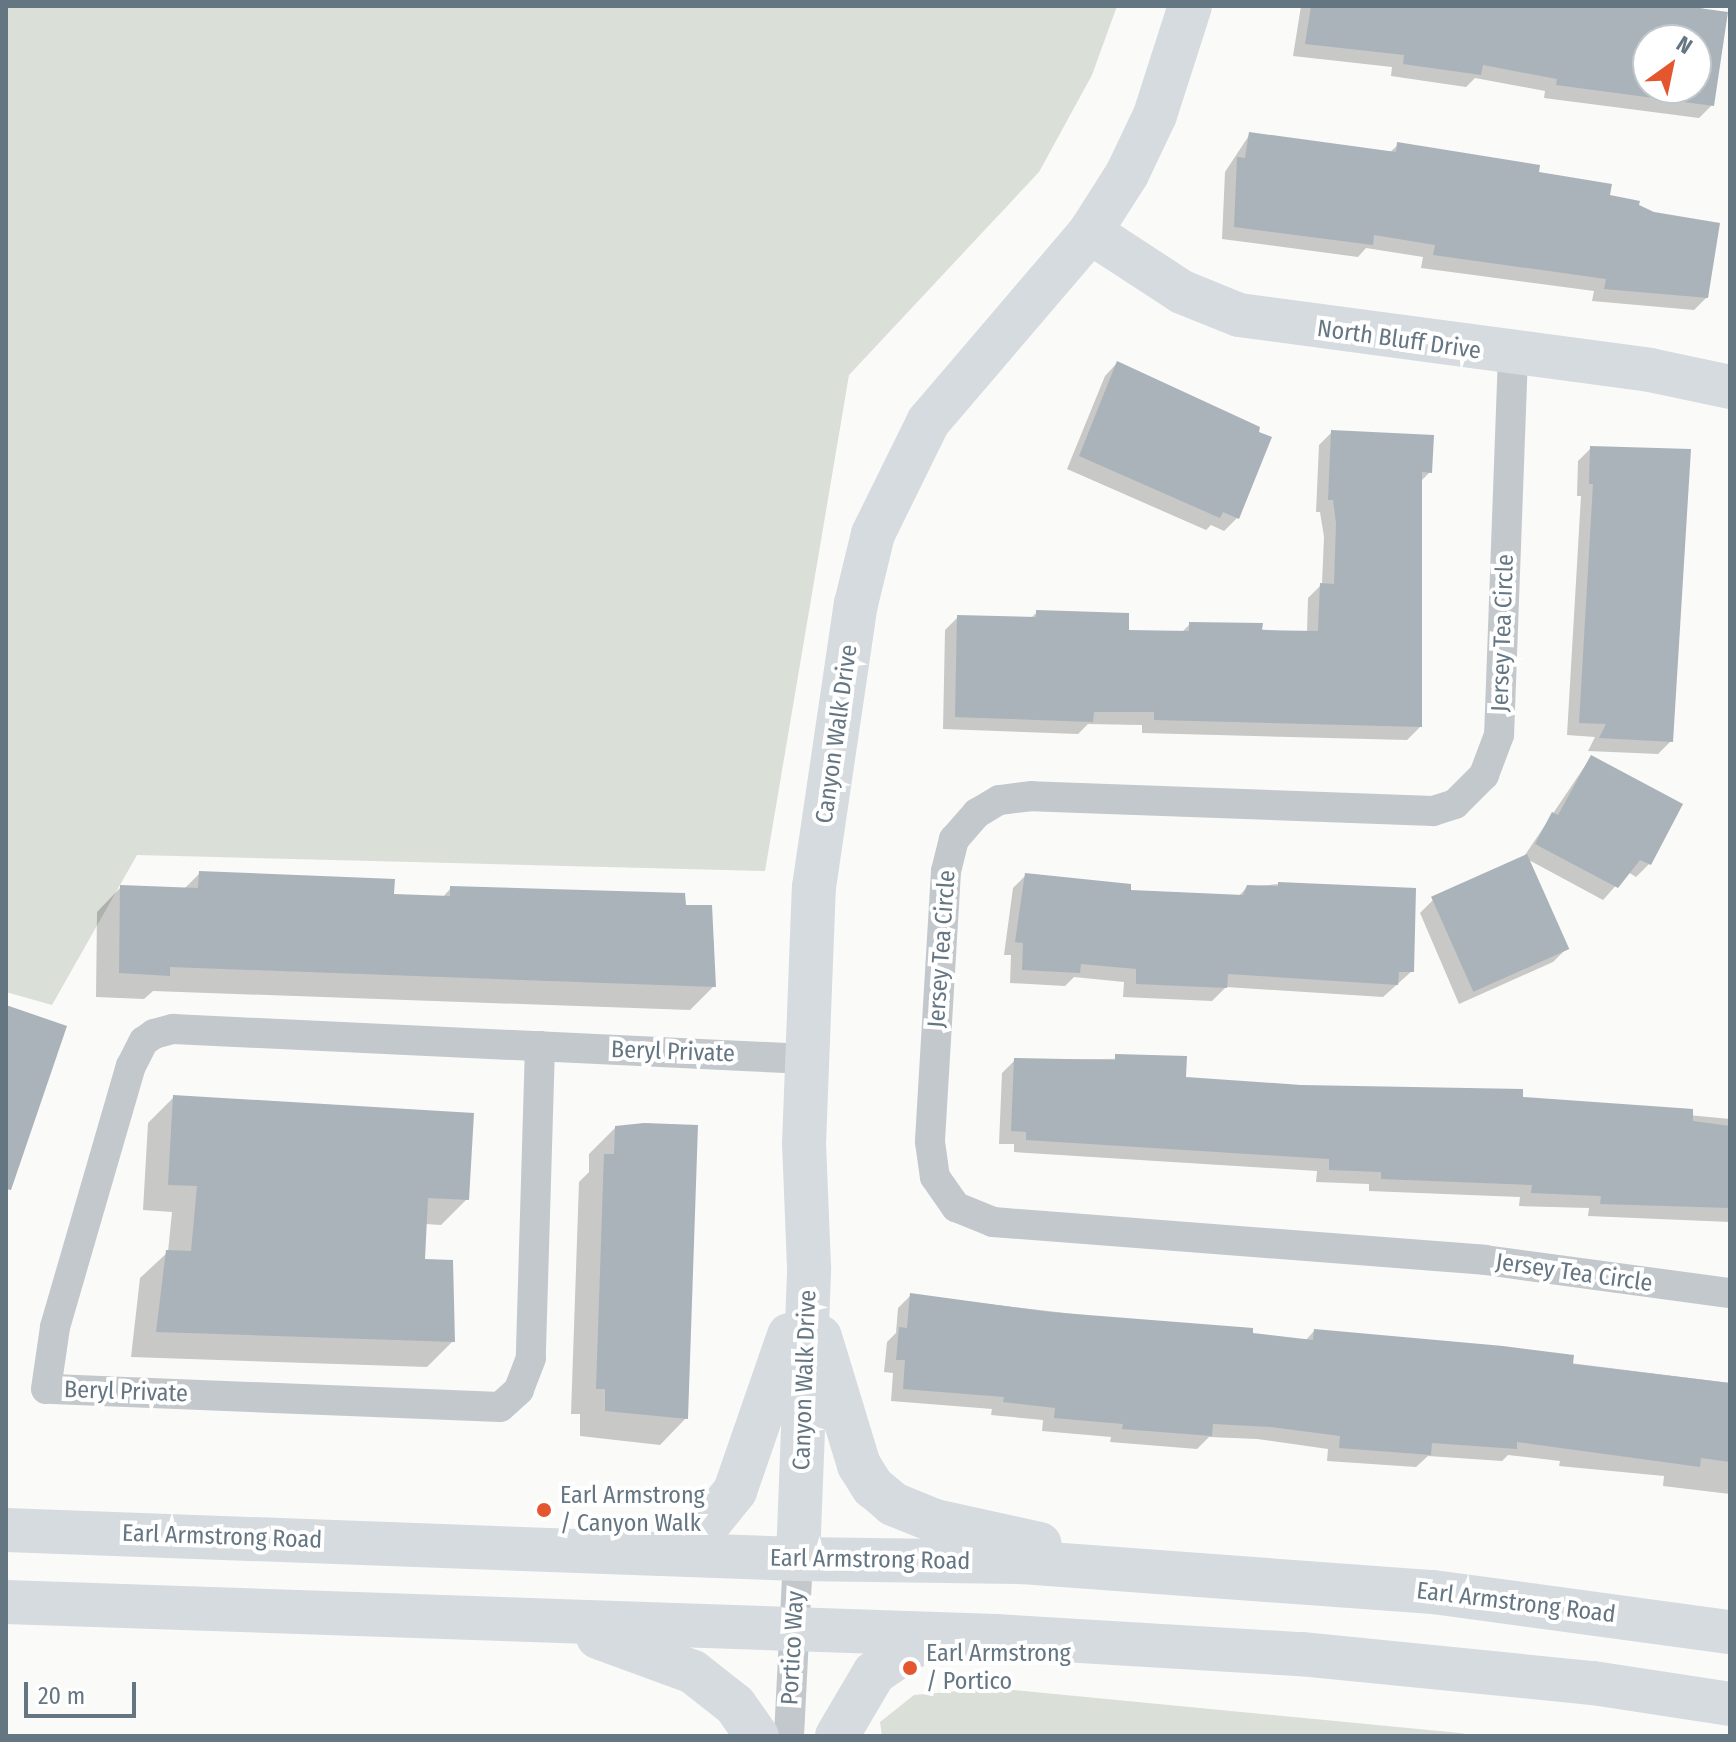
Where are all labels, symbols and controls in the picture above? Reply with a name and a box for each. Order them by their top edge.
north arrow [1632,24,1712,104]
text: N [1671,30,1697,60]
street label: North Bluff Drive [1315,314,1483,366]
street label: Jersey Tea Circle [1486,554,1520,712]
street label: Canyon Walk Drive [810,643,864,825]
street label: Jersey Tea Circle [922,869,962,1029]
street label: Beryl Private [611,1035,735,1069]
street label: Jersey Tea Circle [1494,1248,1654,1298]
street label: Canyon Walk Drive [787,1289,823,1471]
street label: Beryl Private [64,1375,188,1409]
place label: Earl Armstrong / Canyon Walk [560,1482,705,1538]
marker: Earl Armstrong / Canyon Walk [535,1501,553,1519]
street label: Earl Armstrong Road [121,1519,323,1555]
street label: Earl Armstrong Road [770,1544,970,1576]
street label: Earl Armstrong Road [1415,1577,1617,1629]
street label: Portico Way [776,1590,810,1706]
place label: Earl Armstrong / Portico [926,1640,1071,1696]
marker: Earl Armstrong / Portico [901,1659,919,1677]
scale bar [28,1666,140,1716]
text: 20 m [38,1682,85,1710]

